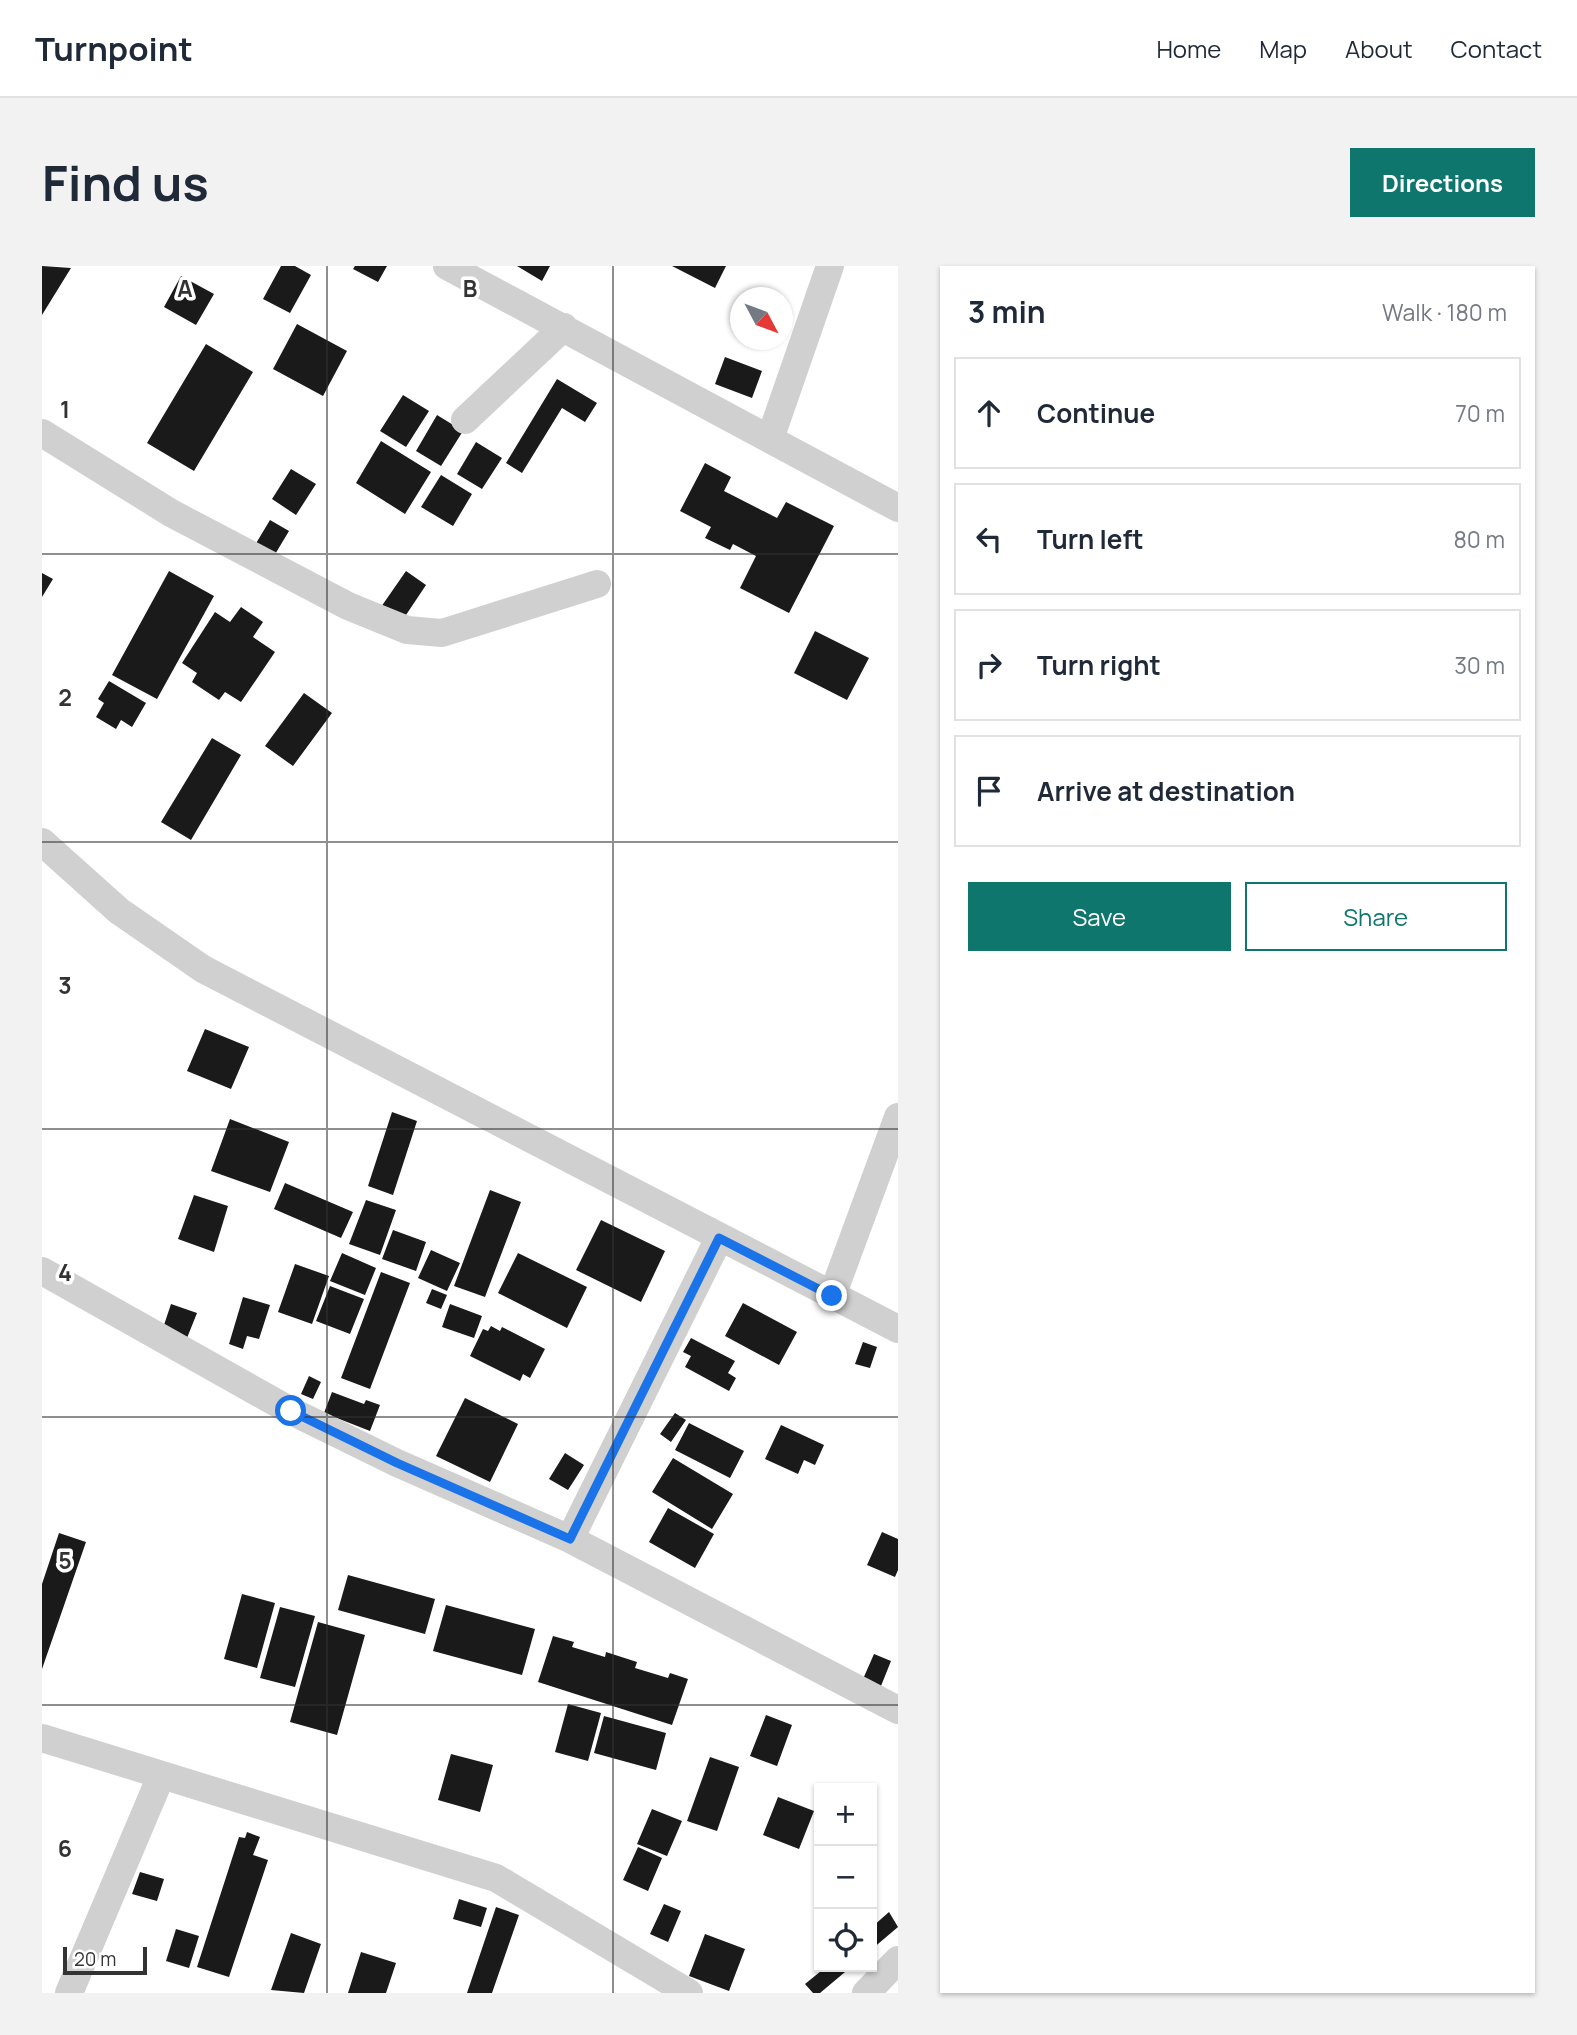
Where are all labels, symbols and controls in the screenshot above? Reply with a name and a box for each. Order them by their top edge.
text: Turnpoint [35,26,193,71]
text: Home [1156,32,1221,65]
text: Map [1259,32,1307,65]
text: About [1345,32,1413,65]
text: Contact [1451,32,1542,65]
button: Directions [1350,148,1535,217]
text: Find us [42,149,209,216]
text: A [177,272,193,304]
text: B [463,272,477,304]
north arrow [730,287,793,350]
text: 3 min [968,291,1046,332]
text: Walk · 180 m [1382,296,1507,328]
text: 1 [60,393,70,425]
icon: ahead [970,394,1008,432]
text: Continue [1037,395,1155,431]
text: 70 m [1455,397,1505,429]
icon: left [970,520,1008,558]
text: Turn left [1037,521,1144,557]
text: 80 m [1454,523,1505,555]
icon: right [970,646,1008,684]
text: Turn right [1037,647,1161,683]
text: 30 m [1454,649,1505,681]
text: 2 [58,681,72,713]
icon: arrive [970,772,1008,810]
text: Arrive at destination [1037,773,1295,809]
button: Save [968,882,1231,951]
button: Share [1245,882,1507,951]
text: 3 [58,969,72,1001]
text: 4 [58,1256,72,1288]
route end [816,1280,847,1311]
route start [275,1395,306,1426]
text: 5 [58,1544,72,1576]
map controls [814,1783,877,1972]
button: + [814,1783,877,1846]
text: 6 [58,1832,72,1864]
button: − [814,1846,877,1909]
button: locate [814,1909,877,1972]
scale bar [63,1944,147,1976]
text: 20 m [74,1946,116,1972]

